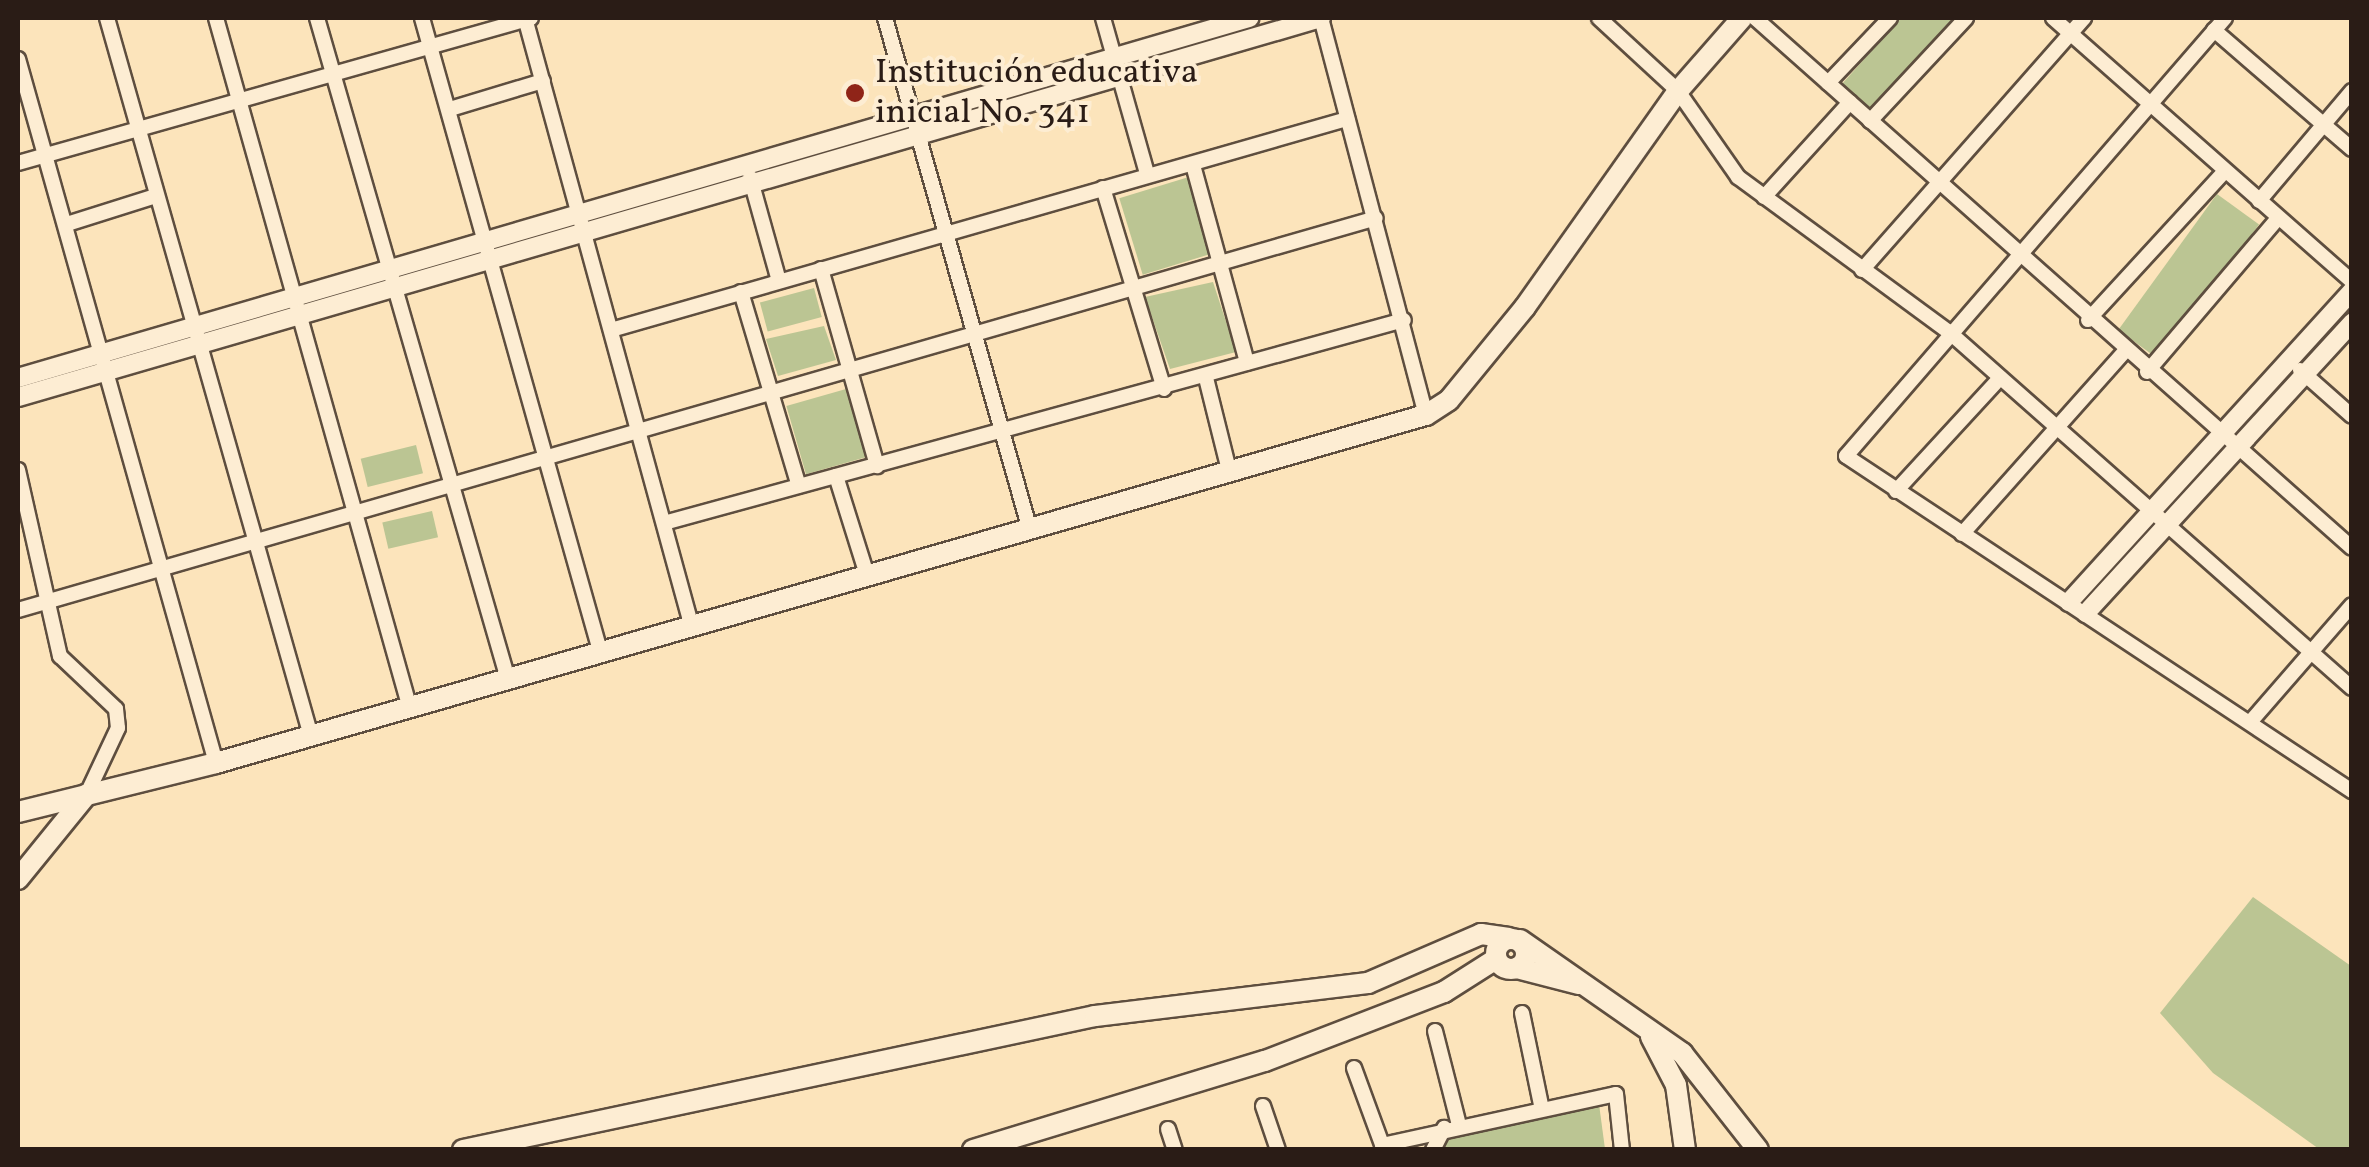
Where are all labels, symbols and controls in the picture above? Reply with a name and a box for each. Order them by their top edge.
place label: Institución educativa inicial No. 341 [875,52,1198,134]
marker: Institución educativa inicial No. 341 [844,82,866,104]

